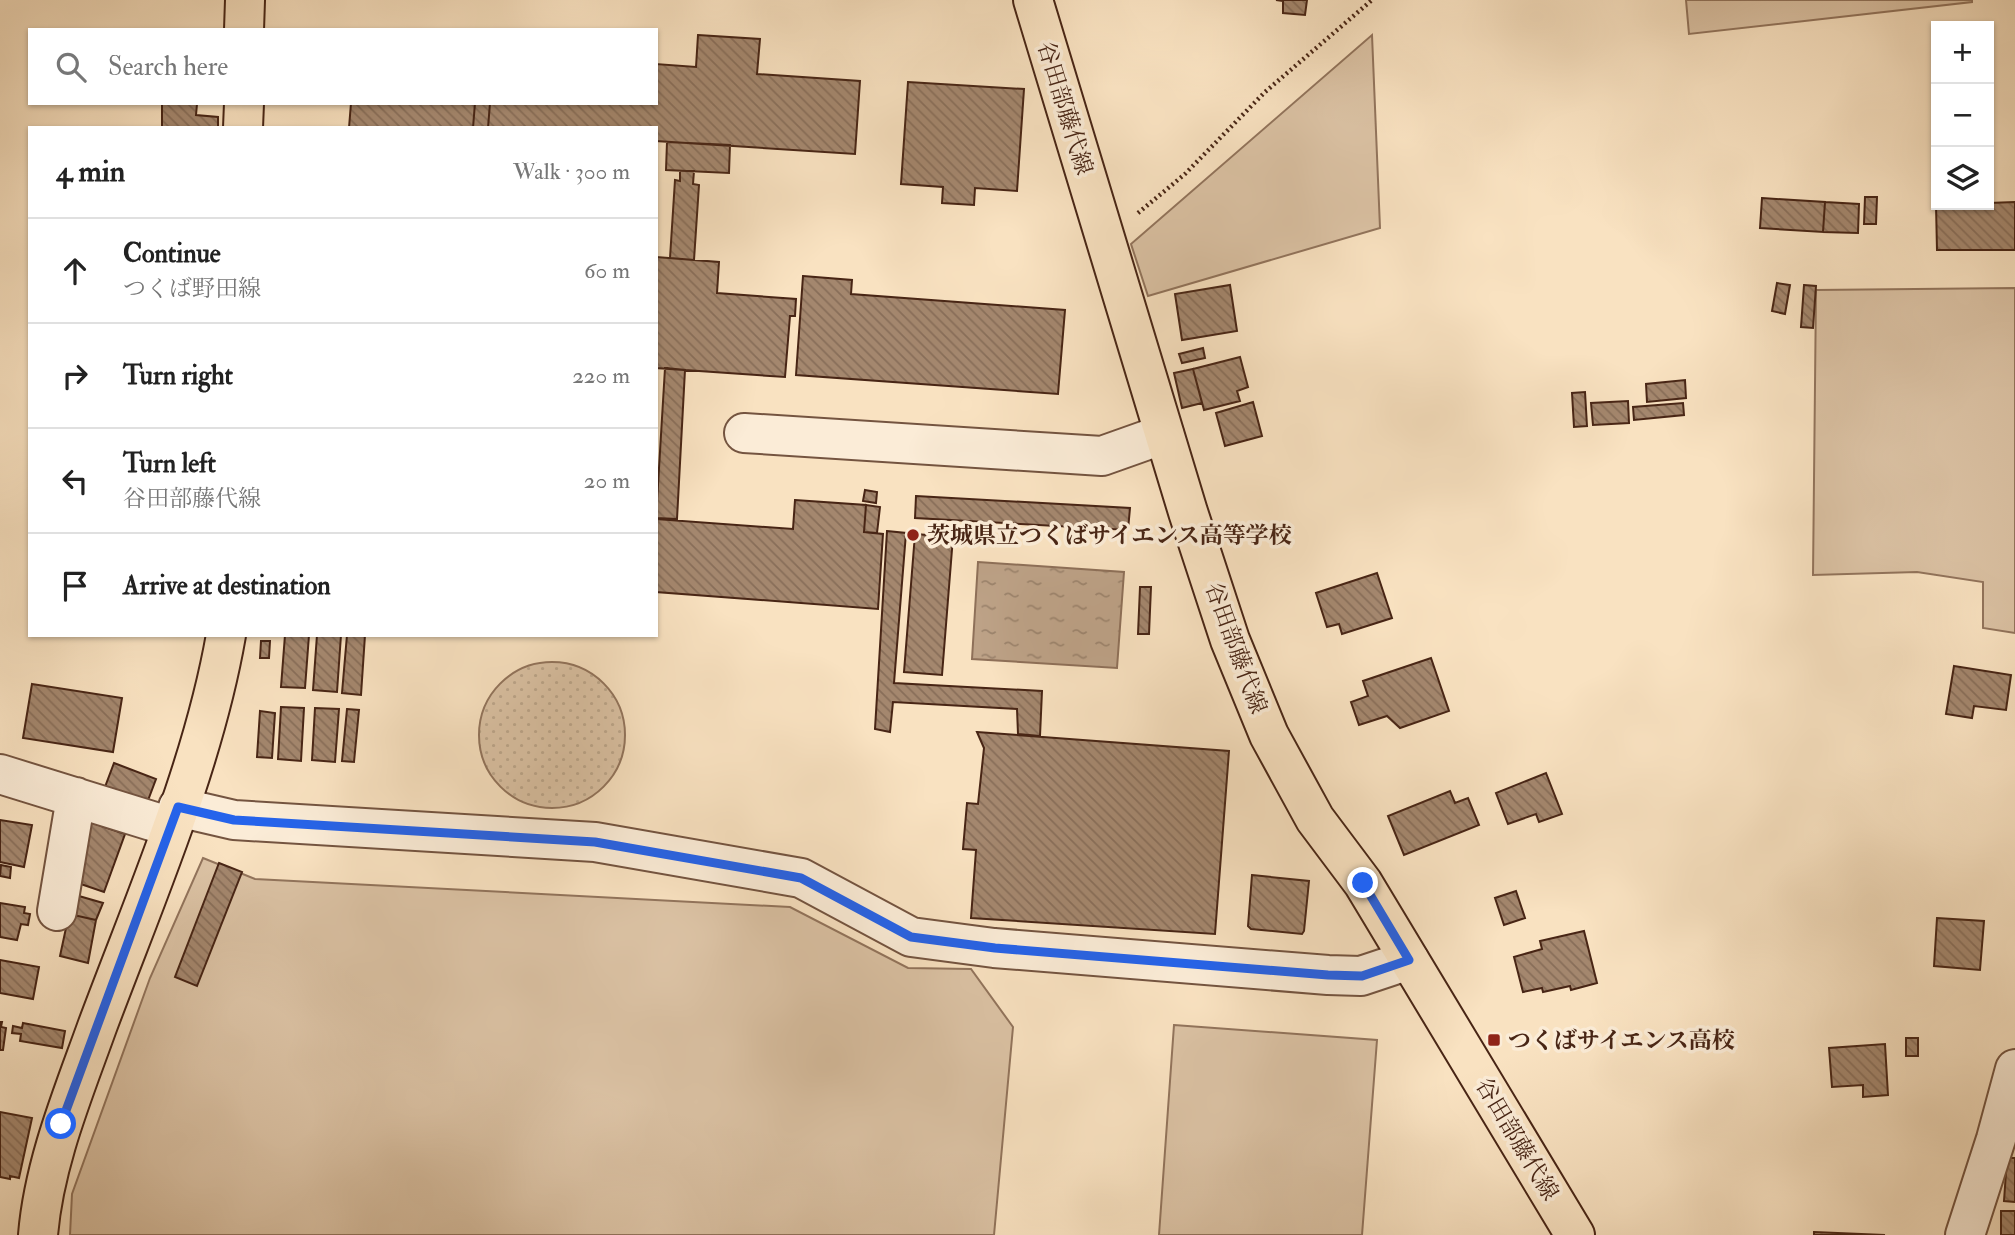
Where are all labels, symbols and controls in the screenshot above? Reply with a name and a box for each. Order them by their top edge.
map controls [1931,21,1994,210]
button: + [1931,21,1994,84]
search box [28,28,658,105]
street label: 谷田部藤代線 [1031,38,1099,178]
icon: search [52,48,90,86]
text: Search here [108,51,228,83]
button: − [1931,84,1994,147]
button: layers [1931,147,1994,210]
text: 4 min [56,153,125,190]
text: Walk · 300 m [513,157,630,186]
text: Continue [123,238,221,270]
icon: ahead [56,252,94,290]
text: 60 m [584,256,630,285]
text: つくば野田線 [123,274,261,303]
icon: right [56,357,94,395]
text: Turn right [123,360,233,392]
text: 220 m [572,361,630,390]
text: Turn left [123,448,216,480]
icon: left [56,462,94,500]
text: 20 m [584,466,630,495]
text: 谷田部藤代線 [123,484,261,513]
place label: 茨城県立つくばサイエンス高等学校 [927,521,1292,550]
marker: 茨城県立つくばサイエンス高等学校 [905,527,921,543]
icon: arrive [56,567,94,605]
text: Arrive at destination [123,570,331,602]
street label: 谷田部藤代線 [1199,578,1273,718]
route end [1347,867,1378,898]
place label: つくばサイエンス高校 [1508,1026,1735,1055]
marker: つくばサイエンス高校 [1486,1032,1502,1048]
street label: 谷田部藤代線 [1469,1072,1565,1206]
route start [45,1108,76,1139]

